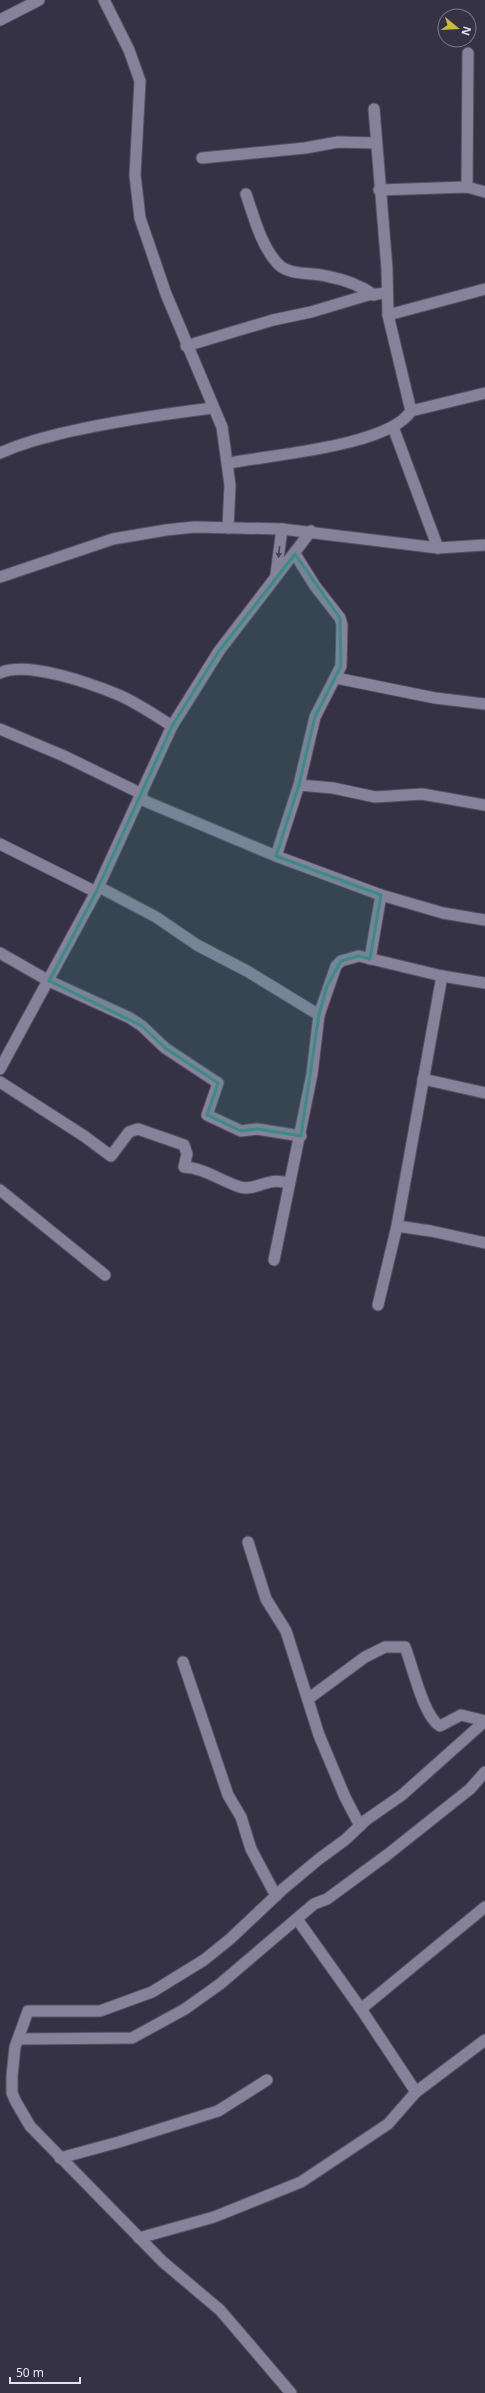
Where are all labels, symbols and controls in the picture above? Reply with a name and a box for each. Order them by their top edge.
north arrow [437,8,477,48]
text: N [458,25,476,38]
one-way arrow [276,546,282,558]
scale bar [10,2359,80,2385]
text: 50 m [16,2364,44,2381]

